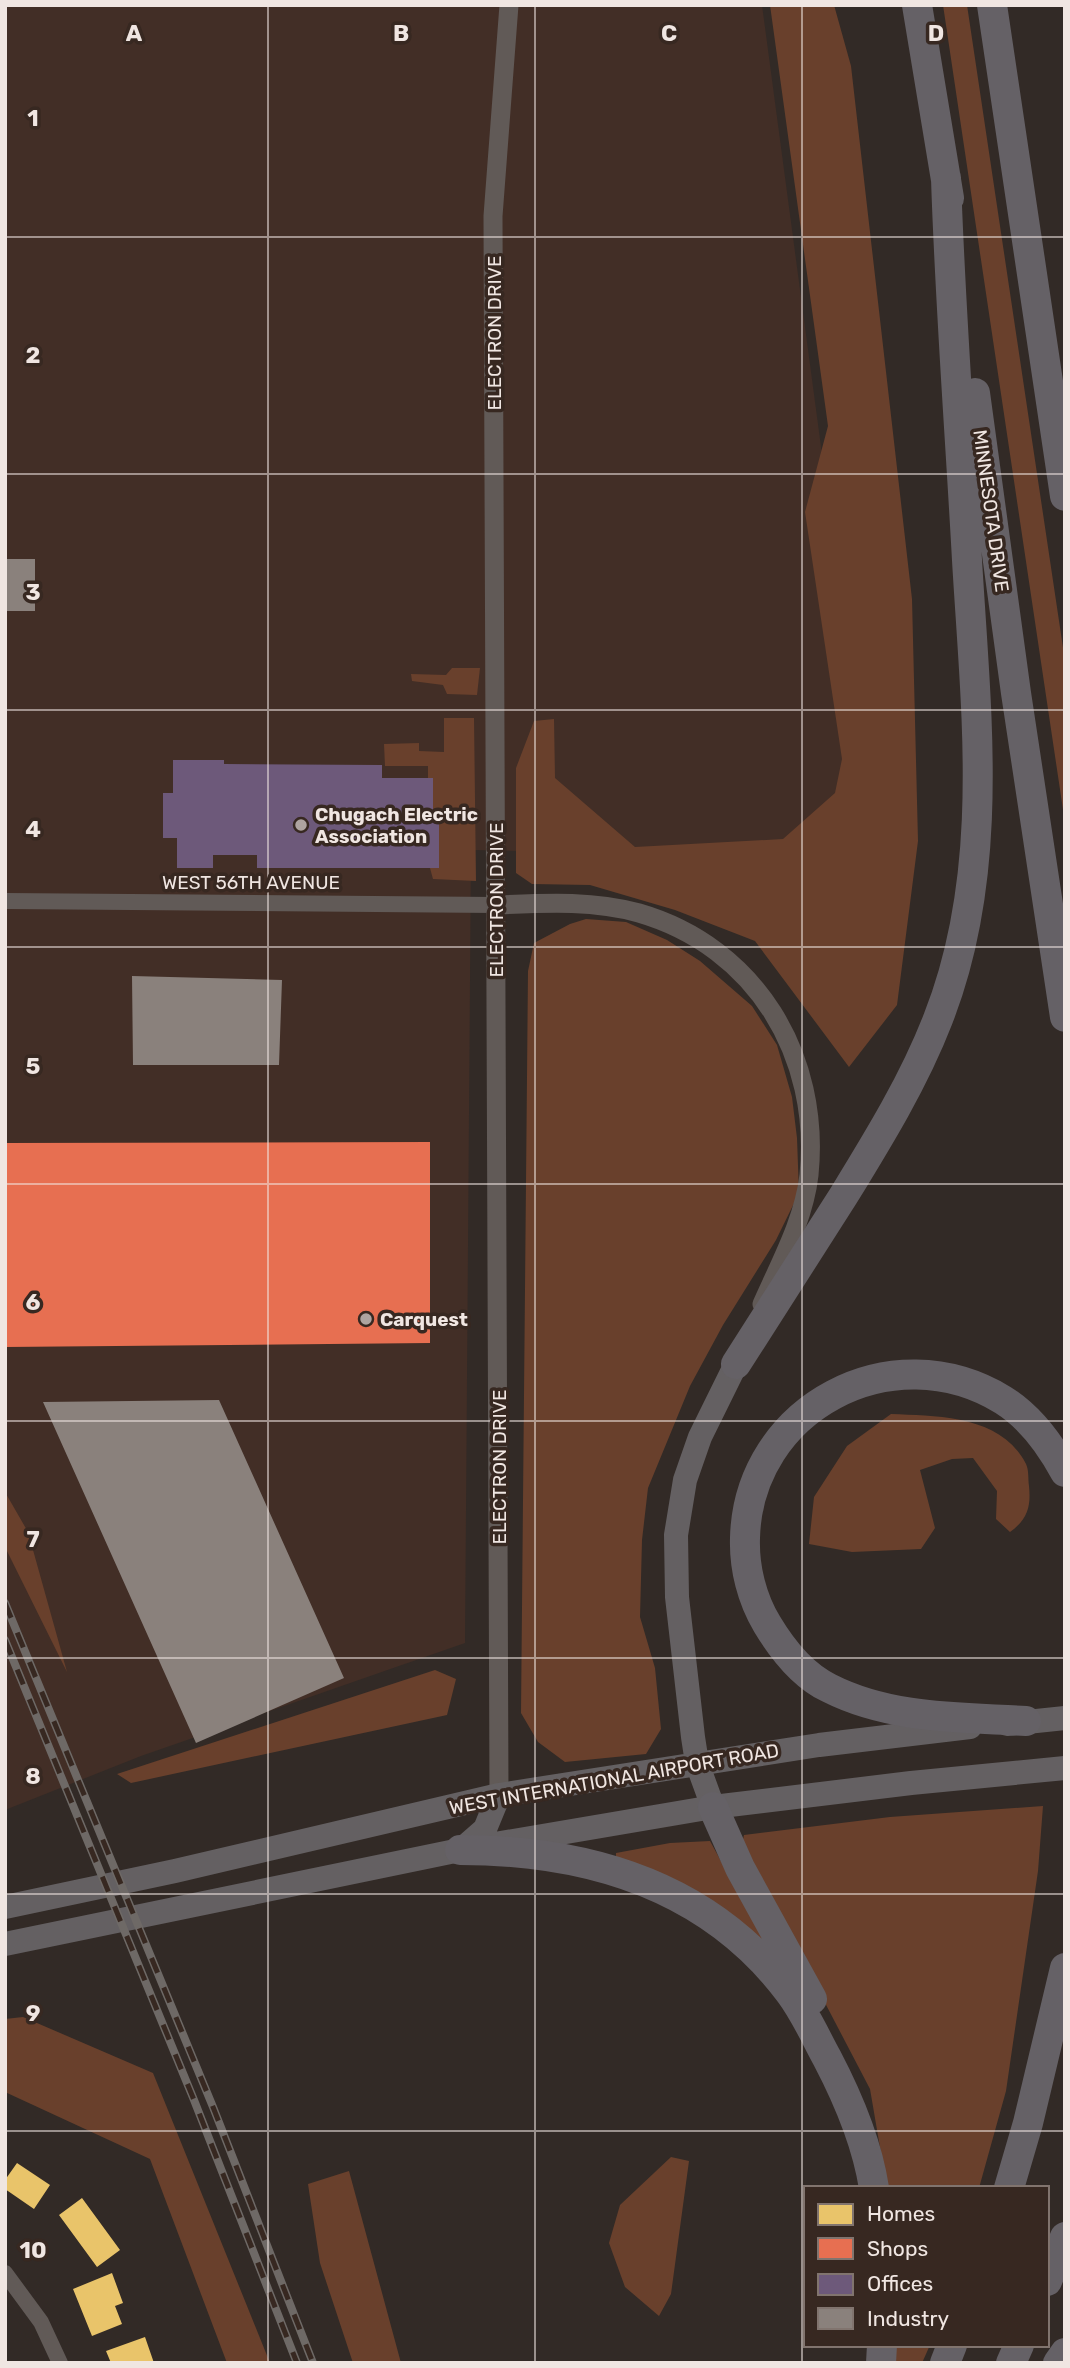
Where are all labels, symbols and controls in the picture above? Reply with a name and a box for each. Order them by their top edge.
text: A [126,19,143,47]
text: B [393,19,409,47]
text: C [661,19,677,47]
text: D [928,19,944,47]
text: 1 [27,104,39,132]
street label: ELECTRON DRIVE [483,255,506,411]
text: 2 [26,341,40,369]
street label: MINNESOTA DRIVE [968,428,1014,594]
text: 3 [25,578,41,606]
place label: Chugach Electric Association [315,803,478,848]
text: 4 [25,815,41,843]
marker: Chugach Electric Association [293,817,309,833]
street label: ELECTRON DRIVE [485,822,508,978]
street label: WEST 56TH AVENUE [162,871,340,894]
text: 5 [26,1052,41,1080]
text: 6 [26,1288,41,1316]
place label: Carquest [380,1308,468,1331]
marker: Carquest [358,1311,374,1327]
street label: ELECTRON DRIVE [488,1389,511,1545]
text: 7 [26,1525,40,1553]
street label: WEST INTERNATIONAL AIRPORT ROAD [447,1739,781,1819]
text: 8 [25,1762,41,1790]
text: 9 [26,1999,40,2027]
legend [804,2186,1049,2347]
text: Homes [867,2201,935,2226]
text: 10 [19,2236,47,2264]
text: Shops [867,2236,928,2261]
text: Offices [867,2271,933,2296]
text: Industry [867,2306,949,2331]

